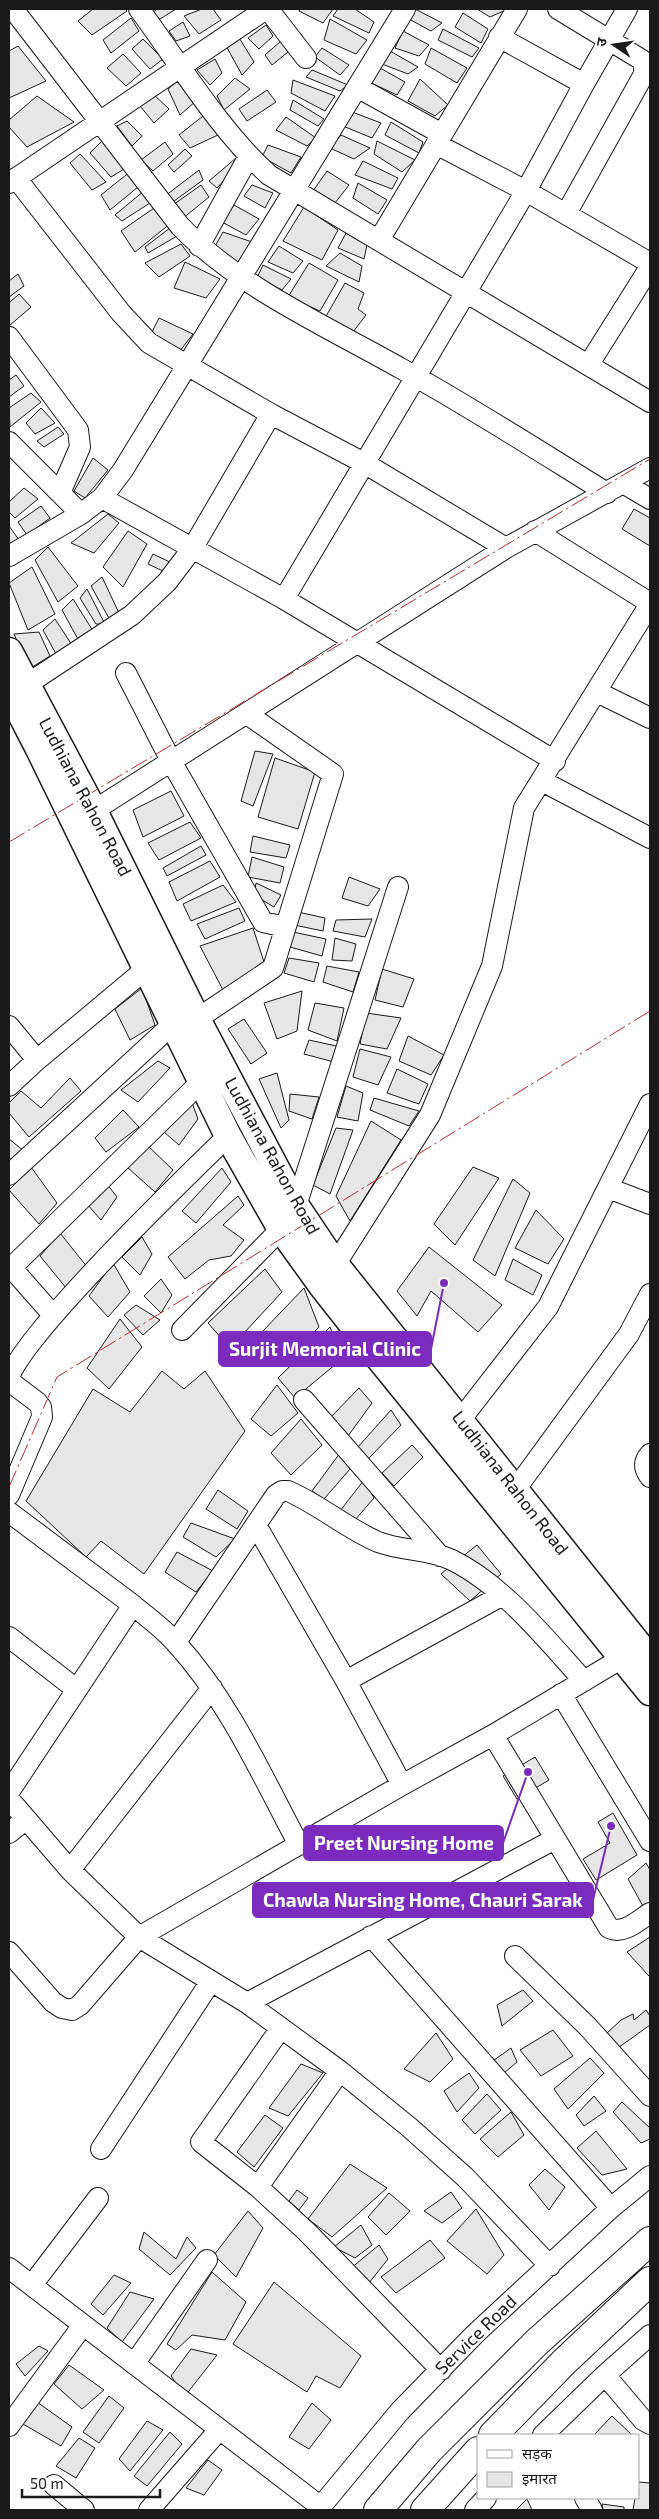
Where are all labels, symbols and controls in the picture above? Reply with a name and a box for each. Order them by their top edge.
north arrow [589,20,639,70]
text: उ [592,35,610,48]
street label: Ludhiana Rahon Road [35,713,137,880]
street label: Ludhiana Rahon Road [220,1073,325,1238]
callout: Surjit Memorial Clinic [219,1332,431,1366]
text: Surjit Memorial Clinic [229,1337,421,1360]
street label: Ludhiana Rahon Road [448,1406,574,1559]
callout: Preet Nursing Home [304,1826,503,1860]
text: Preet Nursing Home [314,1831,494,1854]
callout: Chawla Nursing Home, Chauri Sarak [253,1883,593,1917]
text: Chawla Nursing Home, Chauri Sarak [263,1888,583,1911]
street label: Service Road [430,2290,521,2379]
legend [477,2434,639,2499]
text: सड़क [522,2444,552,2462]
scale bar [22,2466,160,2498]
text: इमारत [522,2469,557,2487]
text: 50 m [30,2474,64,2492]

